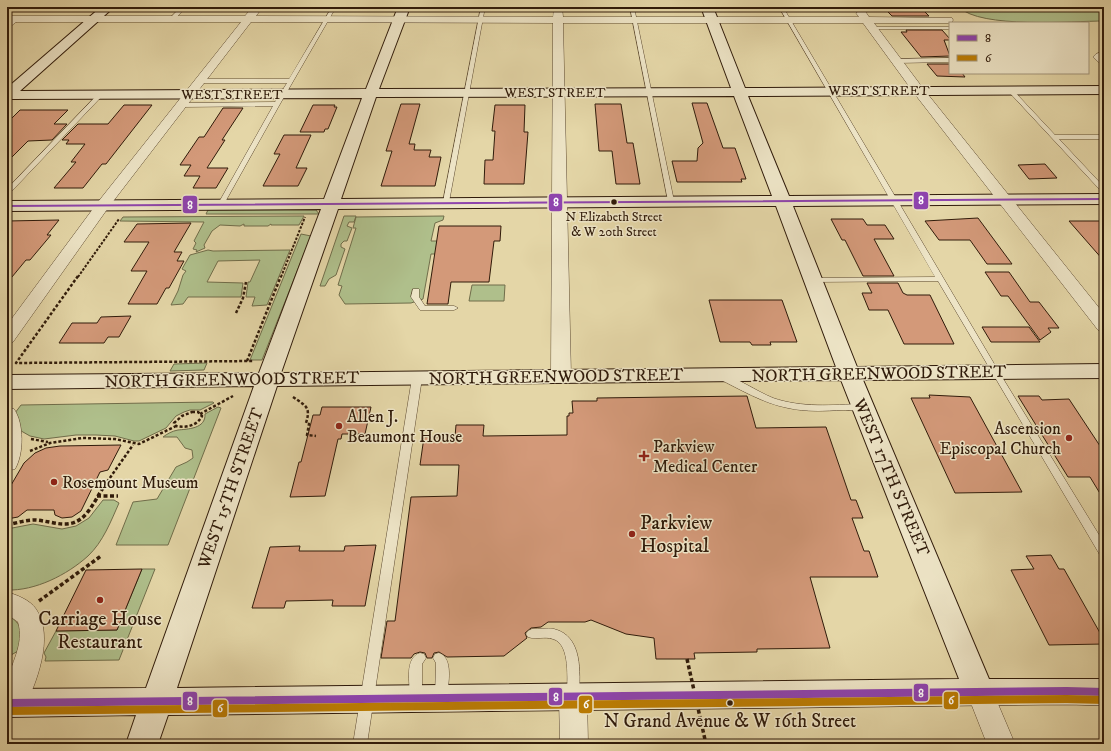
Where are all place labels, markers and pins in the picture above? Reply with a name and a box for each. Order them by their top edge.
marker: N Elizabeth Street & W 20th Street [609,197,619,207]
place label: N Elizabeth Street & W 20th Street [565,209,663,240]
place label: Allen J. Beaumont House [347,406,462,448]
place label: Ascension Episcopal Church [939,418,1061,460]
marker: Allen J. Beaumont House [334,421,344,431]
marker: Ascension Episcopal Church [1064,433,1074,443]
place label: Parkview Medical Center [653,436,758,478]
marker: Parkview Medical Center [638,450,650,462]
place label: Rosemount Museum [62,472,199,494]
marker: Rosemount Museum [49,477,59,487]
place label: Parkview Hospital [640,511,713,559]
marker: Parkview Hospital [627,529,637,539]
marker: Carriage House Restaurant [95,595,105,605]
place label: Carriage House Restaurant [38,607,162,655]
marker: N Grand Avenue & W 16th Street [725,698,735,708]
place label: N Grand Avenue & W 16th Street [604,710,856,733]

